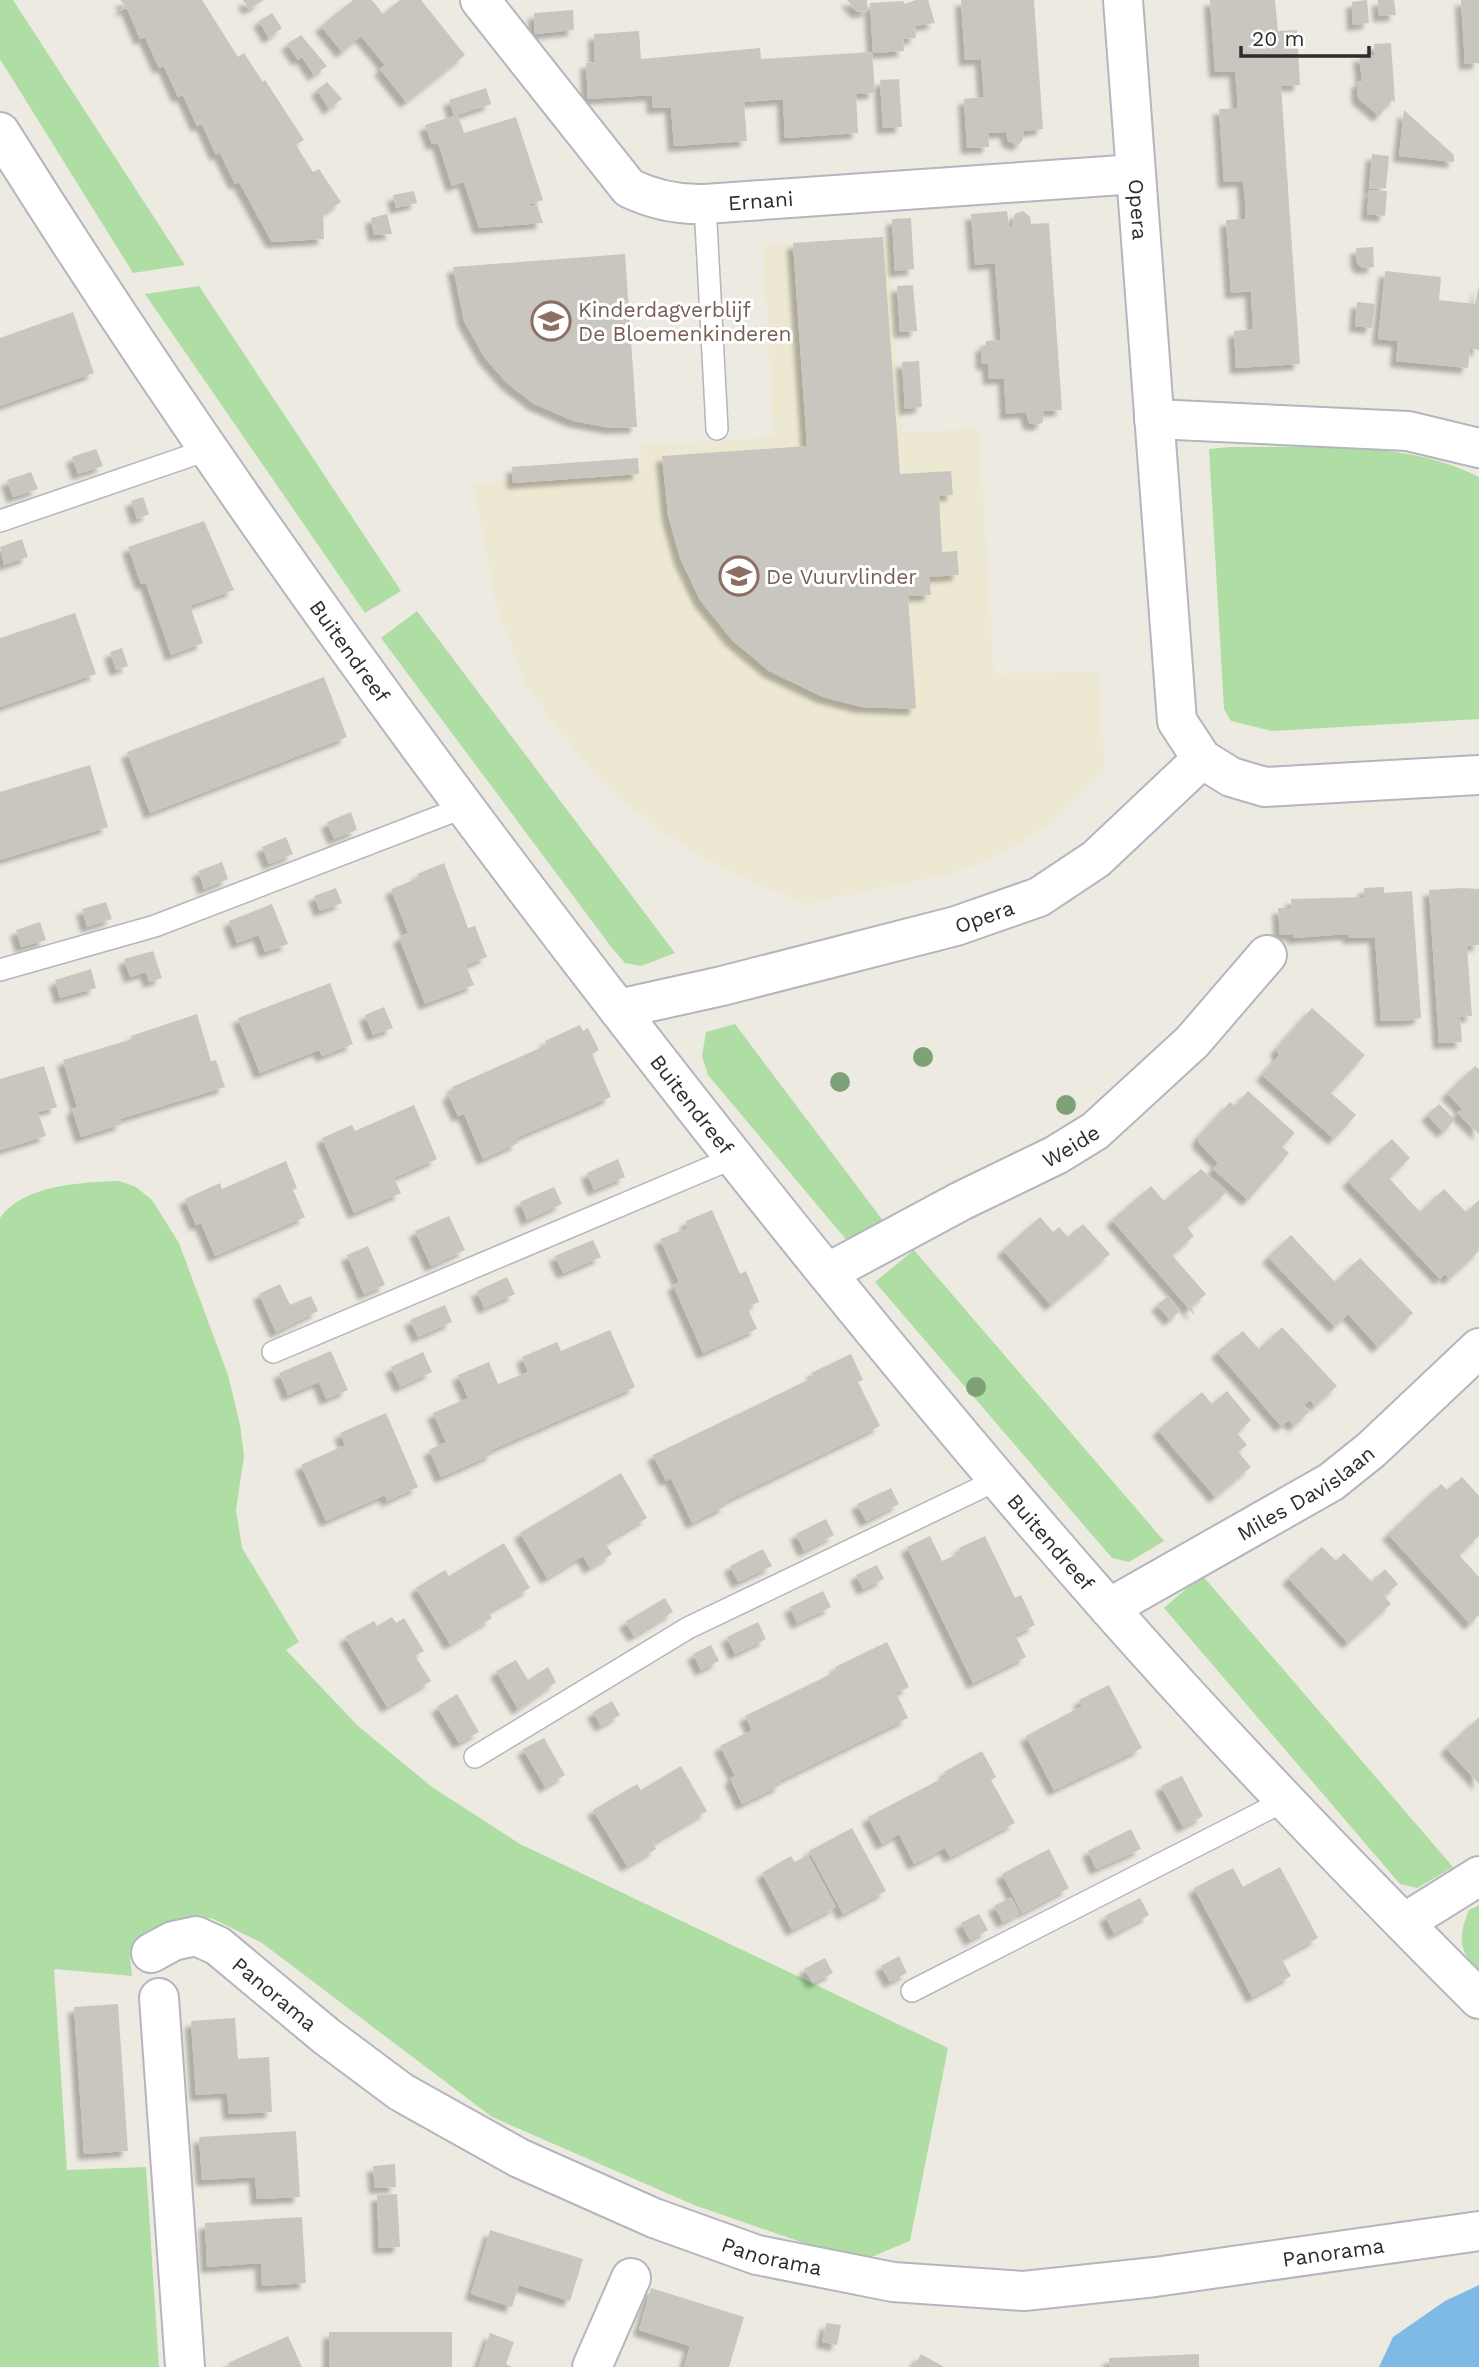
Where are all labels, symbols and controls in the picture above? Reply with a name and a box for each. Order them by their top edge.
scale bar [1241,14,1369,58]
text: 20 m [1252,26,1304,51]
street label: Opera [1124,178,1153,241]
street label: Ernani [727,185,794,215]
place label: Kinderdagverblijf De Bloemenkinderen [578,297,792,346]
school or university icon: Kinderdagverblijf De Bloemenkinderen [530,300,572,342]
school or university icon: De Vuurvlinder [718,555,760,597]
place label: De Vuurvlinder [766,564,917,589]
street label: Buitendreef [305,595,395,707]
street label: Opera [951,894,1017,938]
street label: Buitendreef [645,1049,739,1159]
street label: Weide [1038,1119,1104,1172]
street label: Miles Davislaan [1232,1440,1379,1545]
street label: Buitendreef [1003,1488,1100,1595]
street label: Panorama [228,1951,322,2036]
street label: Panorama [718,2231,824,2280]
street label: Panorama [1281,2232,1386,2271]

